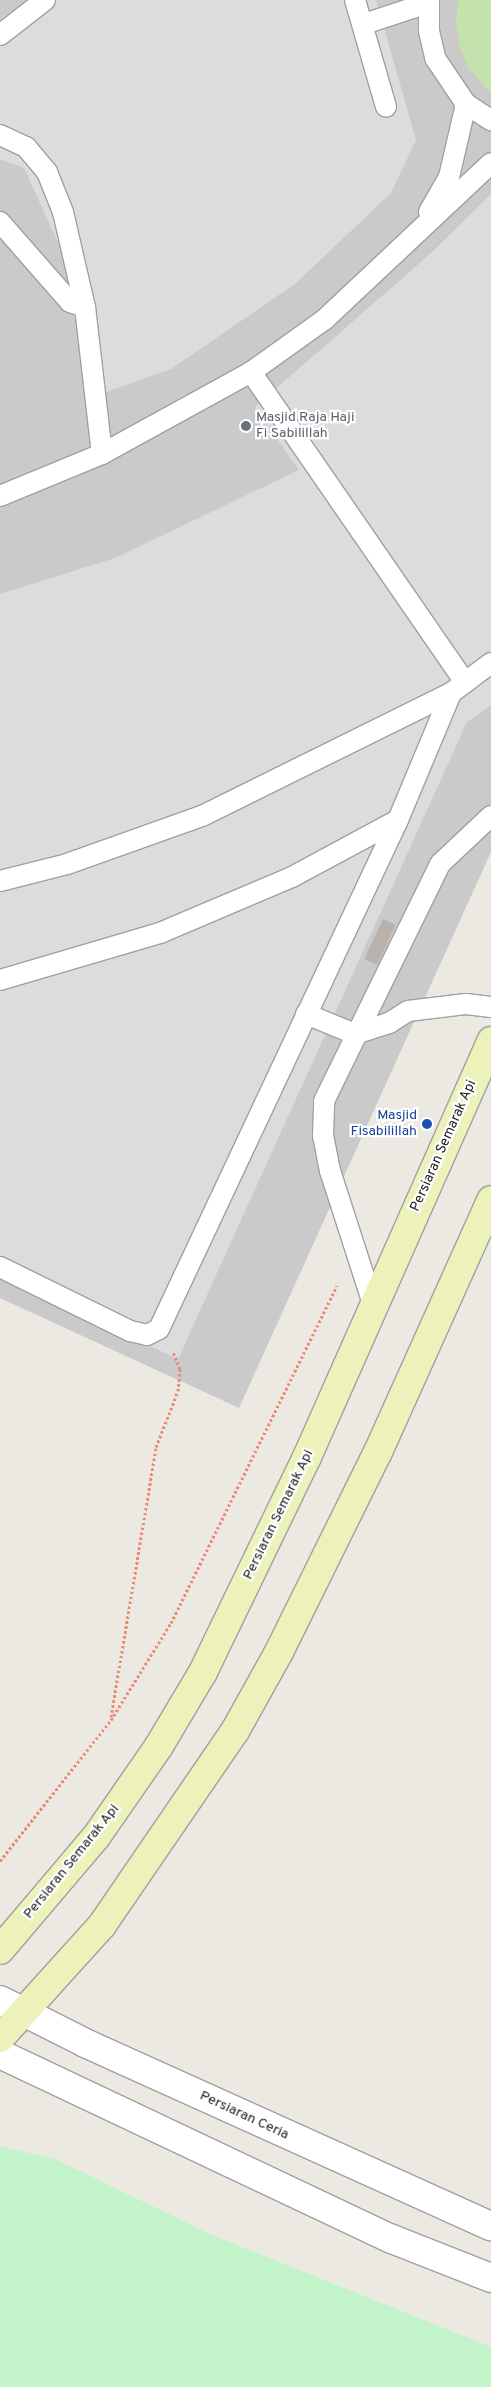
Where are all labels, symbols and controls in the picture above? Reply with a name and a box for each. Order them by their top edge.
place label: Masjid Raja Haji Fi Sabilillah [256,410,354,442]
marker: Masjid Raja Haji Fi Sabilillah [240,420,252,432]
street label: Persiaran Semarak Api [407,1077,481,1215]
place label: Masjid Fisabilillah [351,1108,417,1140]
marker: Masjid Fisabilillah [421,1118,433,1130]
street label: Persiaran Semarak Api [240,1447,318,1583]
street label: Persiaran Semarak Api [21,1801,123,1923]
street label: Persiaran Ceria [197,2088,291,2144]

